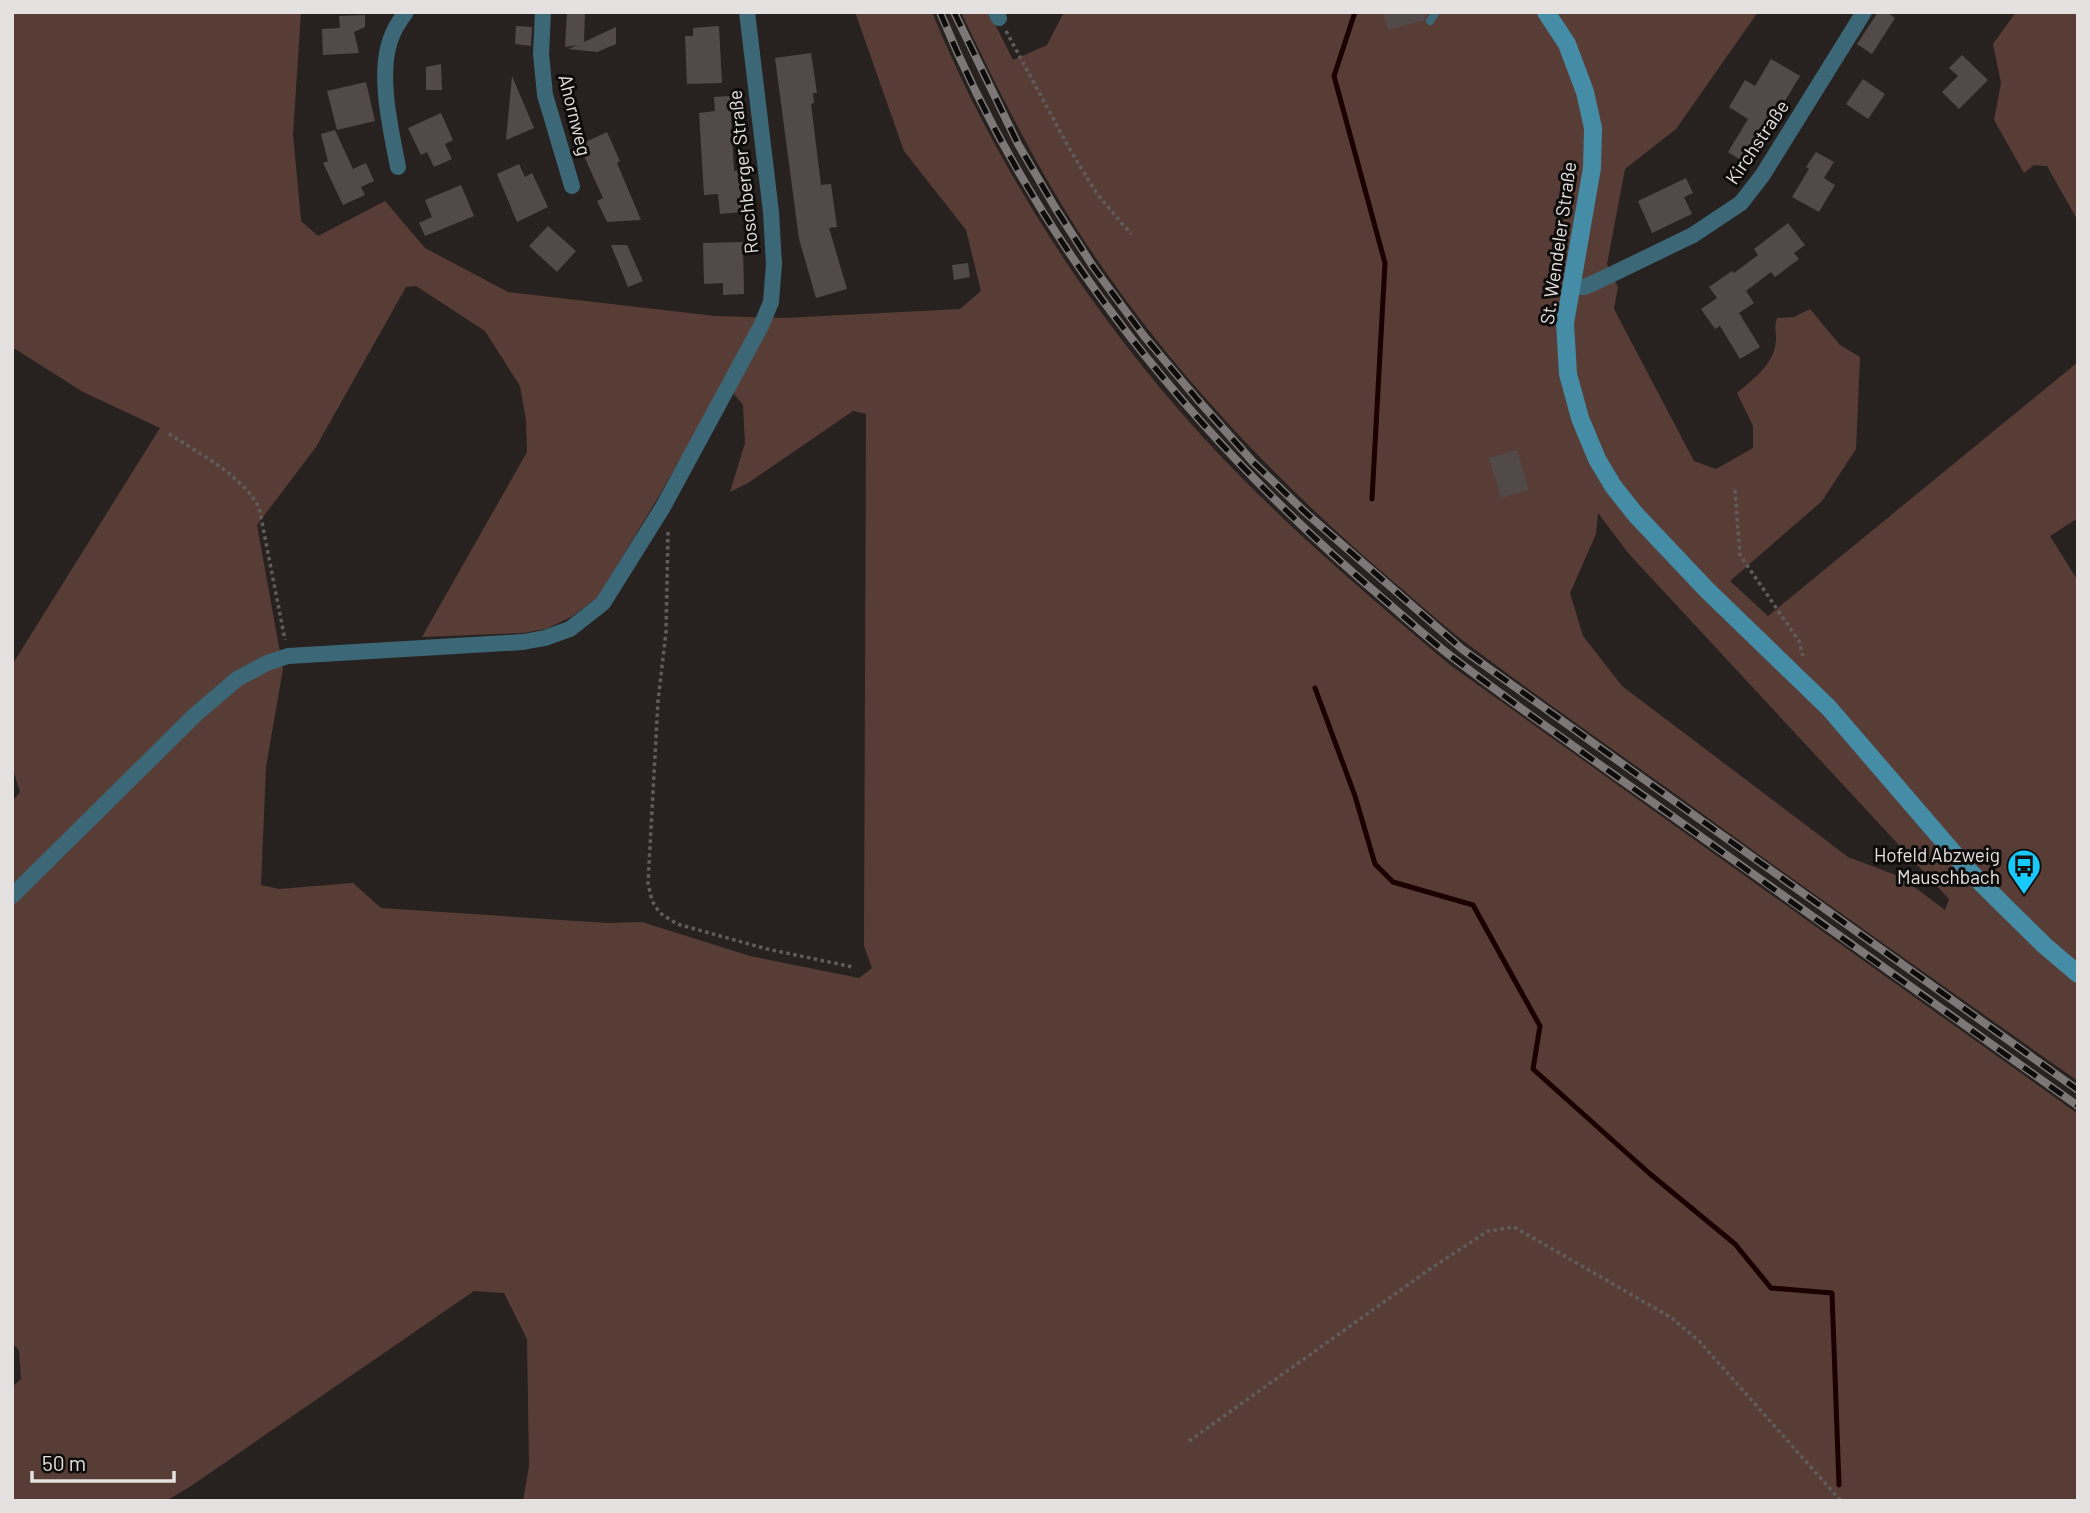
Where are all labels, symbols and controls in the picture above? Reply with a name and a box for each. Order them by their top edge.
street label: Ahornweg [554,72,597,158]
street label: Roschberger Straße [722,89,763,255]
street label: Kirchstraße [1720,95,1793,188]
street label: St. Wendeler Straße [1535,160,1580,326]
place label: Hofeld Abzweig Mauschbach [1874,843,2000,888]
bus stop icon: Hofeld Abzweig Mauschbach [2005,847,2043,896]
scale bar [32,1440,173,1484]
text: 50 m [42,1450,86,1475]

